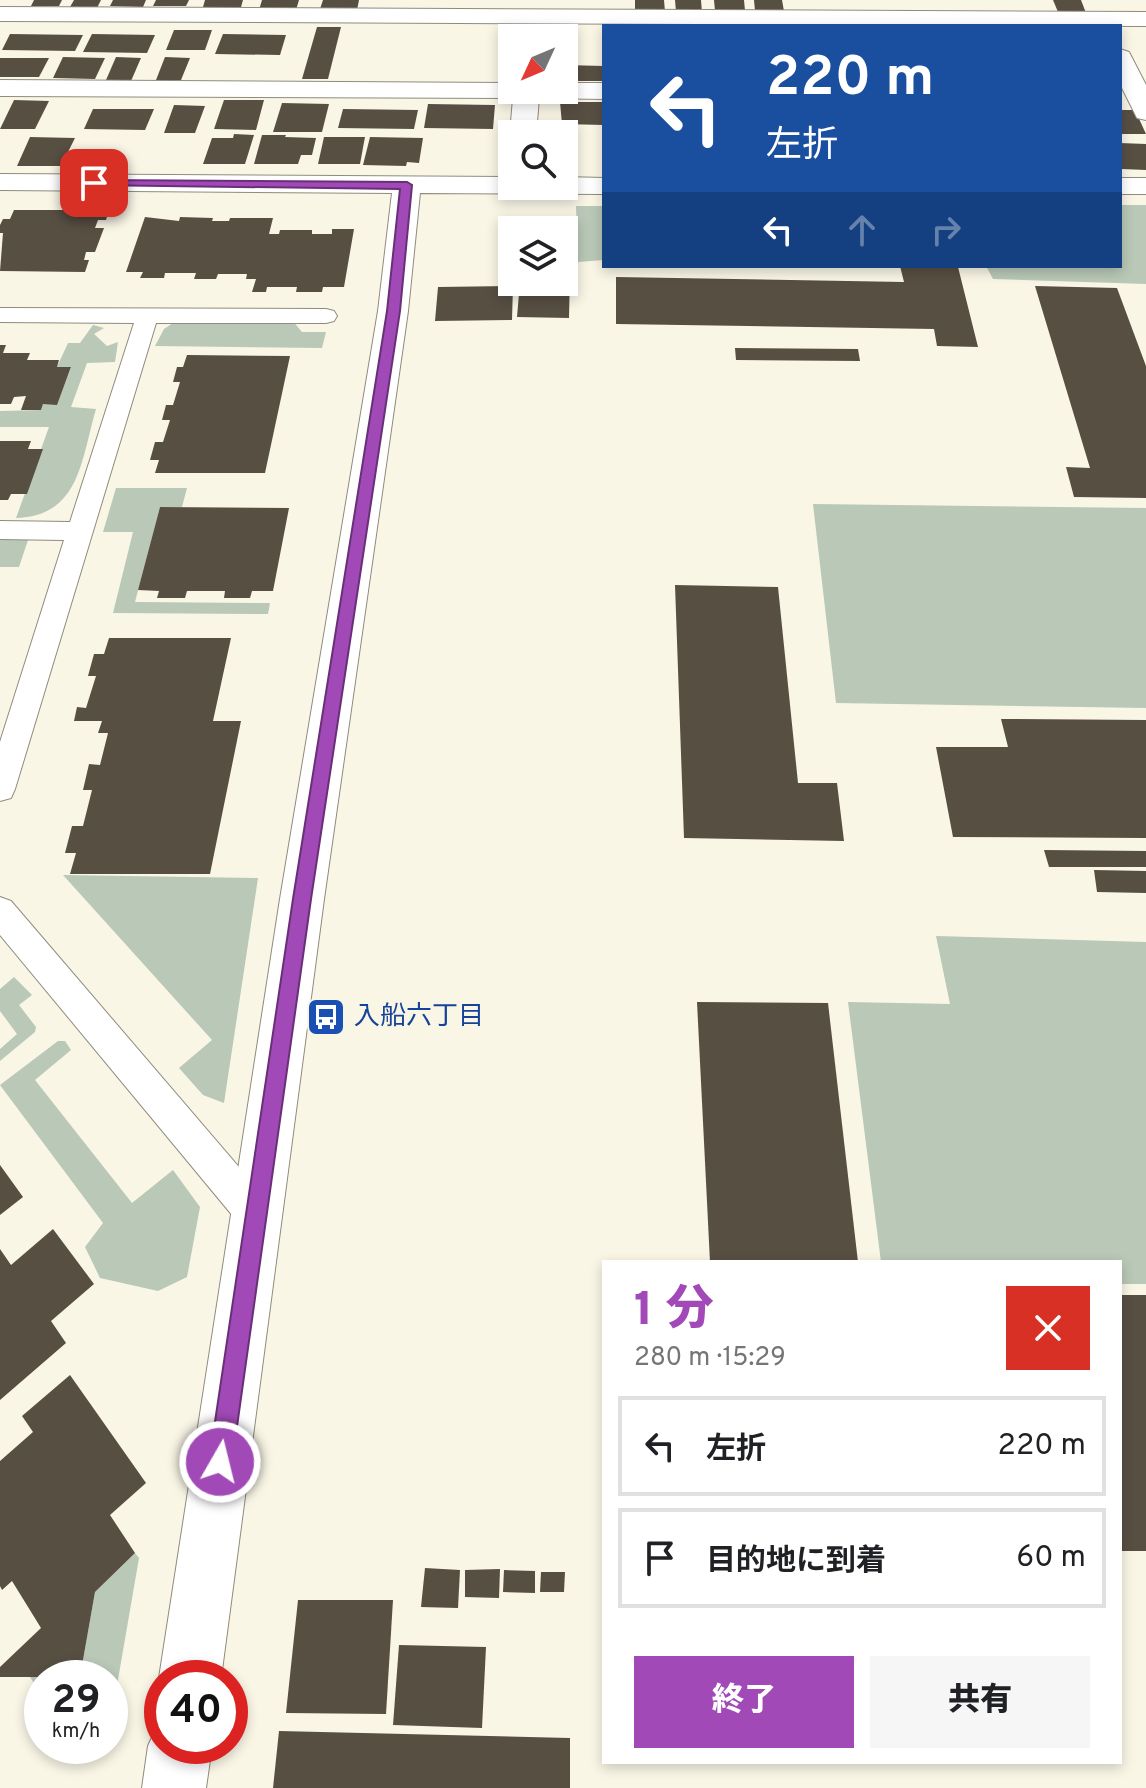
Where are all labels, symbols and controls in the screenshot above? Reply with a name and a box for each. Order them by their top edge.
north arrow [498,24,578,104]
map controls [498,24,578,296]
text: 220 m [766,45,934,115]
icon: left [634,56,738,160]
button: search [498,120,578,200]
text: 左折 [766,124,838,170]
pin [60,149,128,217]
icon: arrive [72,161,116,205]
icon: left [756,208,800,252]
icon: ahead [840,208,884,252]
icon: right [924,208,968,252]
button: layers [498,216,578,296]
bus stop icon: 入船六丁目 [305,996,347,1038]
place label: 入船六丁目 [354,1001,484,1034]
text: 1 分 [634,1282,714,1342]
button: close [1006,1286,1090,1370]
text: 280 m · 15:29 [634,1342,786,1375]
position arrow [178,1420,262,1504]
icon: left [638,1424,682,1468]
text: 220 m [998,1428,1086,1465]
text: 左折 [706,1432,766,1469]
icon: arrive [638,1536,682,1580]
text: 60 m [1016,1540,1086,1577]
text: 目的地に到着 [706,1544,886,1581]
button: 終了 [634,1656,854,1748]
button: 共有 [870,1656,1090,1748]
speed limit sign: 40 [144,1660,248,1764]
text: 29 [51,1677,101,1727]
text: km/h [52,1719,100,1745]

